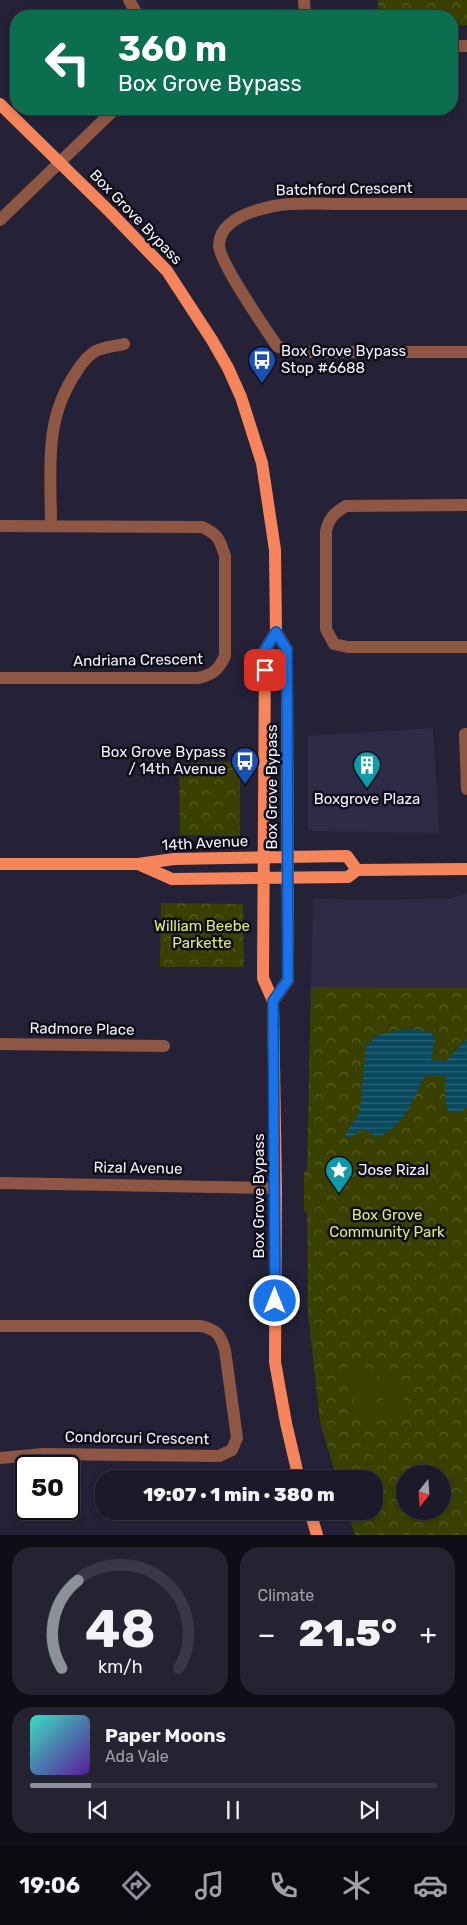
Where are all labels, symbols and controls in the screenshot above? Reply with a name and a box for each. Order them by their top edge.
text: 360 m [118,28,227,70]
icon: left [35,30,100,95]
text: Box Grove Bypass [118,70,302,97]
street label: Box Grove Bypass [86,166,186,269]
street label: Batchford Crescent [275,179,413,199]
place label: Box Grove Bypass Stop #6688 [281,342,407,377]
bus stop icon: Box Grove Bypass Stop #6688 [247,345,277,384]
pin [244,649,286,691]
street label: Andriana Crescent [73,650,203,670]
icon: arrive [251,656,279,684]
street label: Box Grove Bypass [263,724,281,850]
place label: Box Grove Bypass / 14th Avenue [101,743,226,778]
bus stop icon: Box Grove Bypass / 14th Avenue [230,746,260,785]
building icon: Boxgrove Plaza [352,750,382,789]
place label: Boxgrove Plaza [314,790,420,808]
street label: 14th Avenue [161,832,249,854]
park label: William Beebe Parkette [154,917,250,952]
street label: Radmore Place [29,1019,135,1039]
street label: Box Grove Bypass [250,1133,268,1259]
place icon: Jose Rizal [324,1155,354,1194]
street label: Rizal Avenue [93,1158,183,1178]
place label: Jose Rizal [358,1161,429,1179]
park label: Box Grove Community Park [329,1206,445,1241]
position arrow [248,1274,300,1326]
street label: Condorcuri Crescent [65,1428,209,1448]
speed limit sign: 50 [15,1455,80,1520]
north arrow [396,1465,451,1520]
map controls [396,1465,451,1520]
text: 19:07 · 1 min · 380 m [143,1483,335,1506]
text: Climate [258,1586,314,1605]
text: 48 [84,1598,155,1660]
text: 21.5° [298,1610,397,1656]
text: − [258,1618,276,1651]
text: + [420,1618,437,1651]
text: km/h [97,1656,142,1677]
text: Paper Moons [105,1724,226,1747]
text: Ada Vale [105,1747,169,1766]
icon: previous [84,1796,112,1824]
icon: pause [219,1796,247,1824]
icon: next [355,1796,383,1824]
icon: directions [119,1868,154,1903]
icon: music [192,1868,227,1903]
icon: phone [266,1868,301,1903]
icon: climate [339,1868,374,1903]
icon: car [413,1868,448,1903]
text: 19:06 [19,1872,80,1899]

